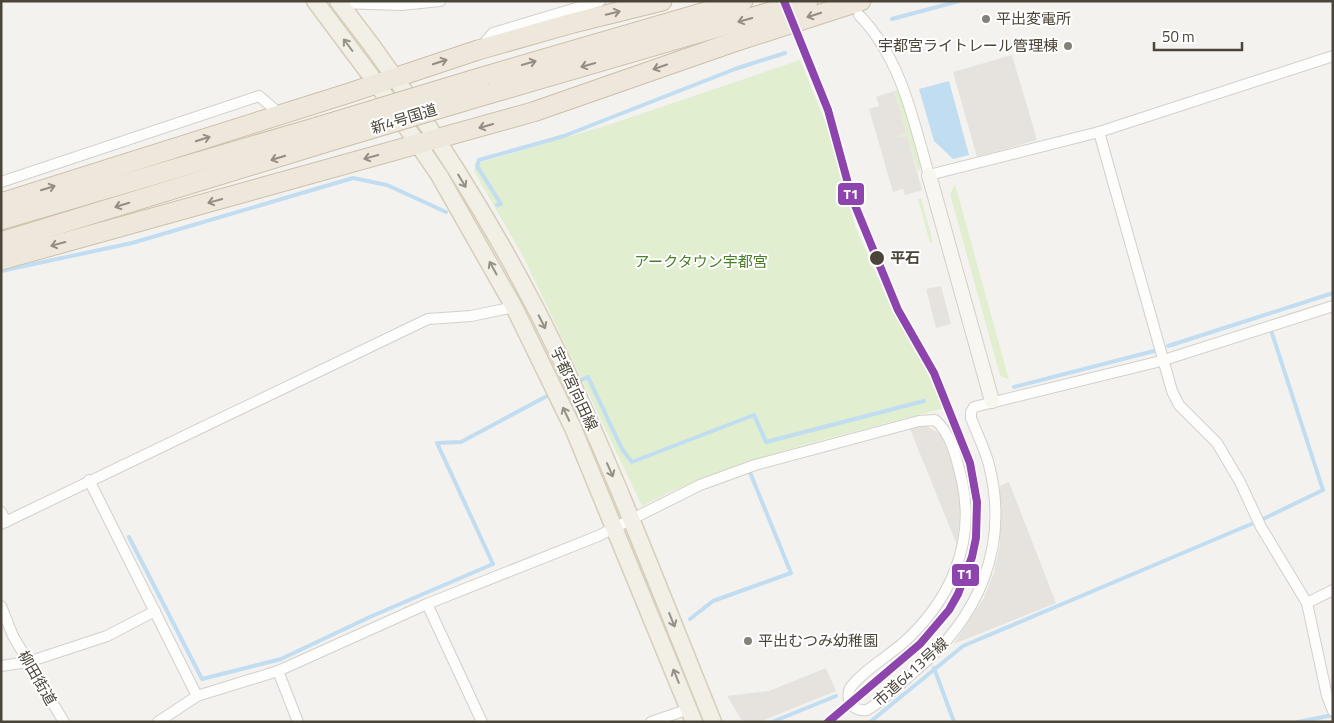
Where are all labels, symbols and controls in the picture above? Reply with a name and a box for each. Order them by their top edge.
place label: 平出変電所 [996,7,1071,30]
one-way arrow [605,8,621,17]
one-way arrow [807,11,823,21]
marker: 平出変電所 [980,13,992,25]
one-way arrow [737,15,753,25]
scale bar [1154,20,1242,52]
text: 50 m [1162,25,1195,48]
place label: 宇都宮ライトレール管理棟 [878,34,1058,57]
one-way arrow [343,38,353,52]
marker: 宇都宮ライトレール管理棟 [1062,40,1074,52]
one-way arrow [432,57,448,66]
one-way arrow [520,58,536,68]
one-way arrow [581,60,597,70]
one-way arrow [653,63,668,72]
street label: 新4号国道 [368,98,440,140]
one-way arrow [478,121,494,131]
one-way arrow [194,134,210,143]
one-way arrow [270,153,286,163]
one-way arrow [364,153,380,163]
one-way arrow [457,173,467,187]
line badge: T1 [837,182,865,206]
one-way arrow [39,183,55,193]
text: T1 [843,183,859,204]
one-way arrow [207,196,223,206]
one-way arrow [115,201,131,210]
one-way arrow [50,240,66,249]
place label: 平石 [890,246,920,269]
marker: 平石 [868,249,886,267]
park label: アークタウン宇都宮 [634,250,768,273]
one-way arrow [488,261,498,276]
one-way arrow [538,314,547,329]
street label: 宇都宮向田線 [545,343,604,434]
one-way arrow [561,406,571,421]
one-way arrow [606,462,616,477]
line badge: T1 [951,563,980,587]
text: T1 [957,563,973,584]
one-way arrow [668,612,677,627]
place label: 平出むつみ幼稚園 [758,629,878,652]
street label: 市道6413号線 [868,632,953,711]
marker: 平出むつみ幼稚園 [742,635,754,647]
street label: 柳田街道 [12,646,62,709]
one-way arrow [671,669,680,685]

